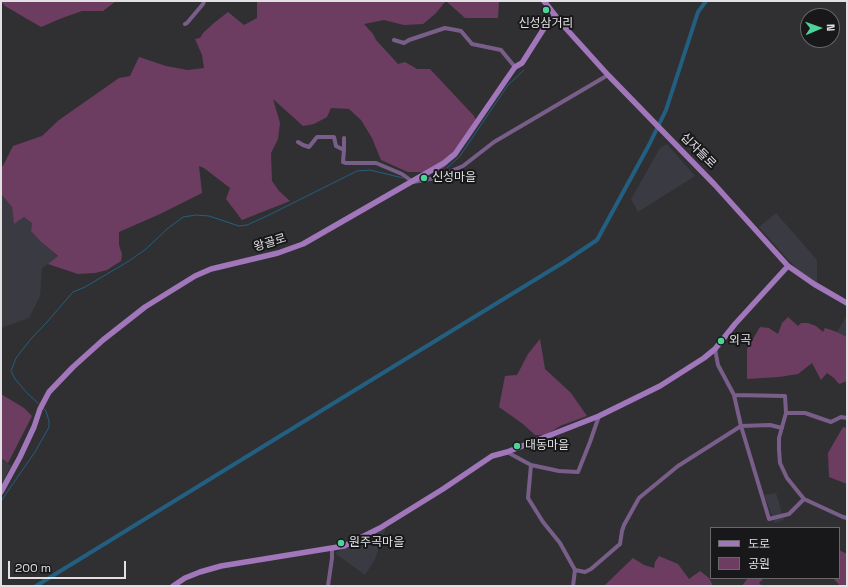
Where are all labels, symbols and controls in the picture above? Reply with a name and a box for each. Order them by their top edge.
marker: 신성삼거리 [541,5,551,15]
north arrow [800,8,840,48]
place label: 신성삼거리 [518,17,574,31]
text: N [824,24,838,32]
street label: 십자들로 [677,130,719,172]
place label: 신성마을 [432,171,476,185]
marker: 신성마을 [419,173,429,183]
street label: 왕골로 [252,231,288,255]
place label: 외곡 [729,334,751,348]
marker: 외곡 [716,336,726,346]
place label: 대동마을 [525,439,569,453]
marker: 대동마을 [512,441,522,451]
legend [710,527,840,579]
place label: 원주곡마을 [349,536,404,550]
text: 도로 [748,536,770,552]
marker: 원주곡마을 [336,538,346,548]
scale bar [10,553,128,579]
text: 공원 [748,556,770,572]
text: 200 m [15,560,51,576]

